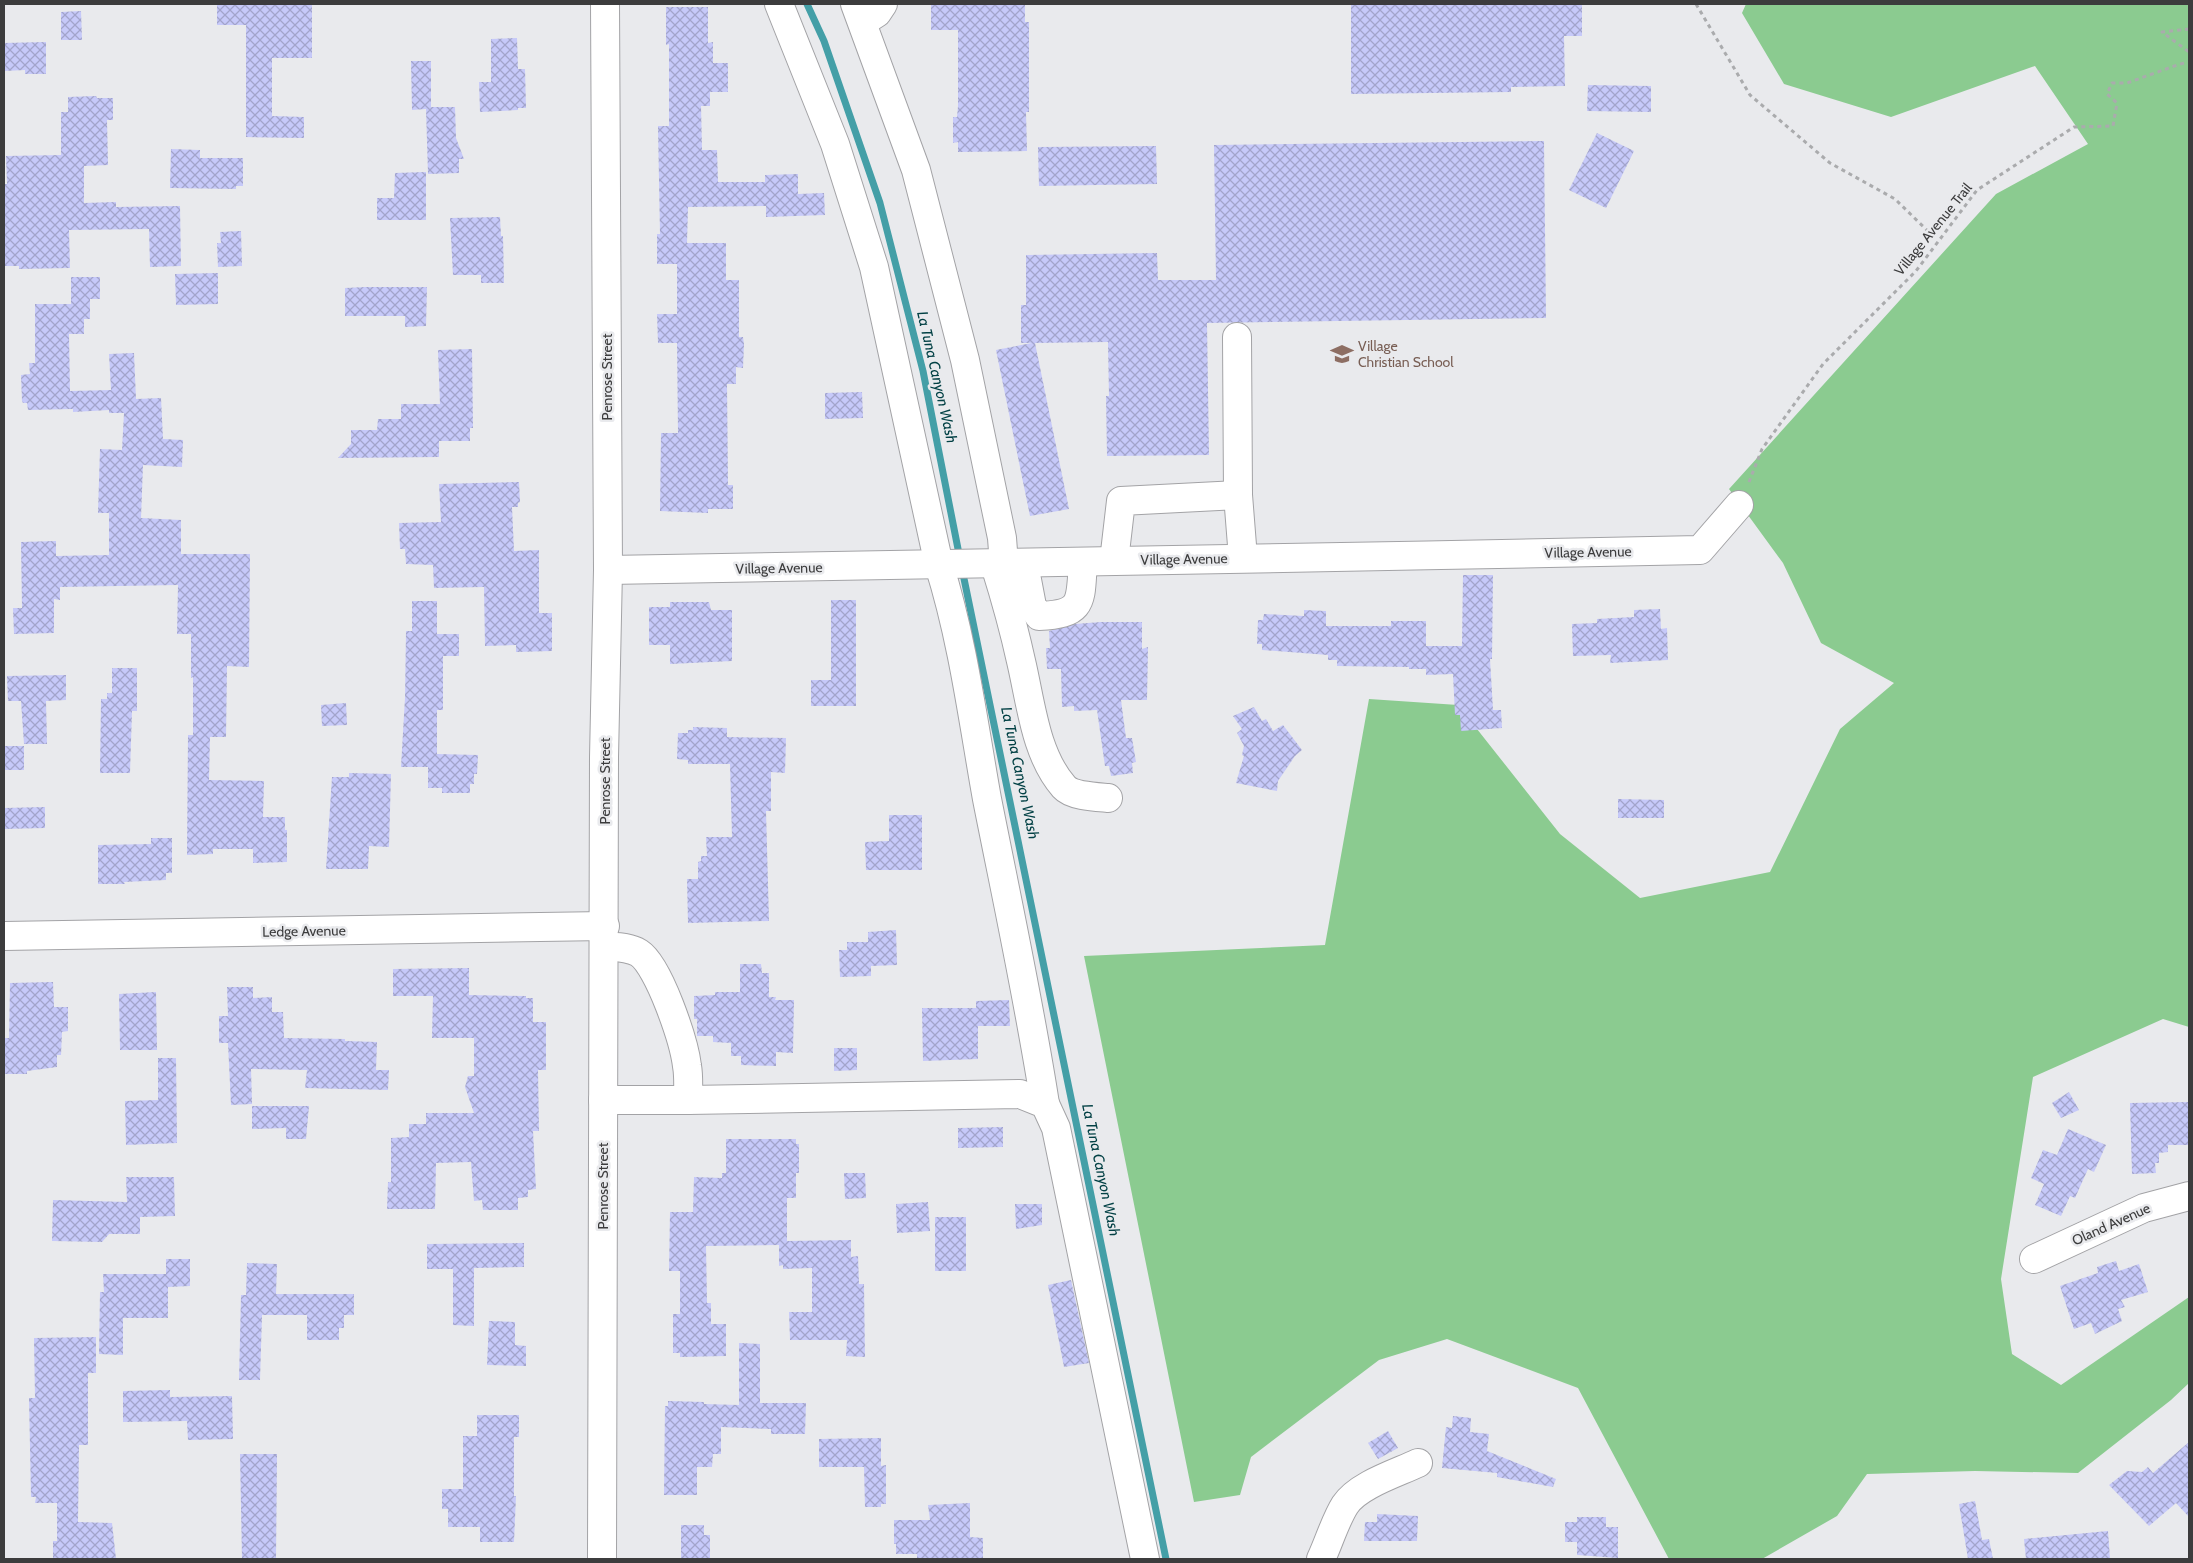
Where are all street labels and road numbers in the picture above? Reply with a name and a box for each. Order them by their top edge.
street label: Village Avenue Trail [1890,179,1976,279]
street label: Penrose Street [598,333,616,420]
street label: Village Avenue [1544,542,1632,562]
street label: Village Avenue [1140,549,1228,569]
street label: Village Avenue [735,558,823,578]
street label: Penrose Street [596,737,614,824]
street label: Ledge Avenue [262,921,346,941]
street label: Penrose Street [594,1142,612,1229]
street label: Oland Avenue [2069,1199,2153,1249]

